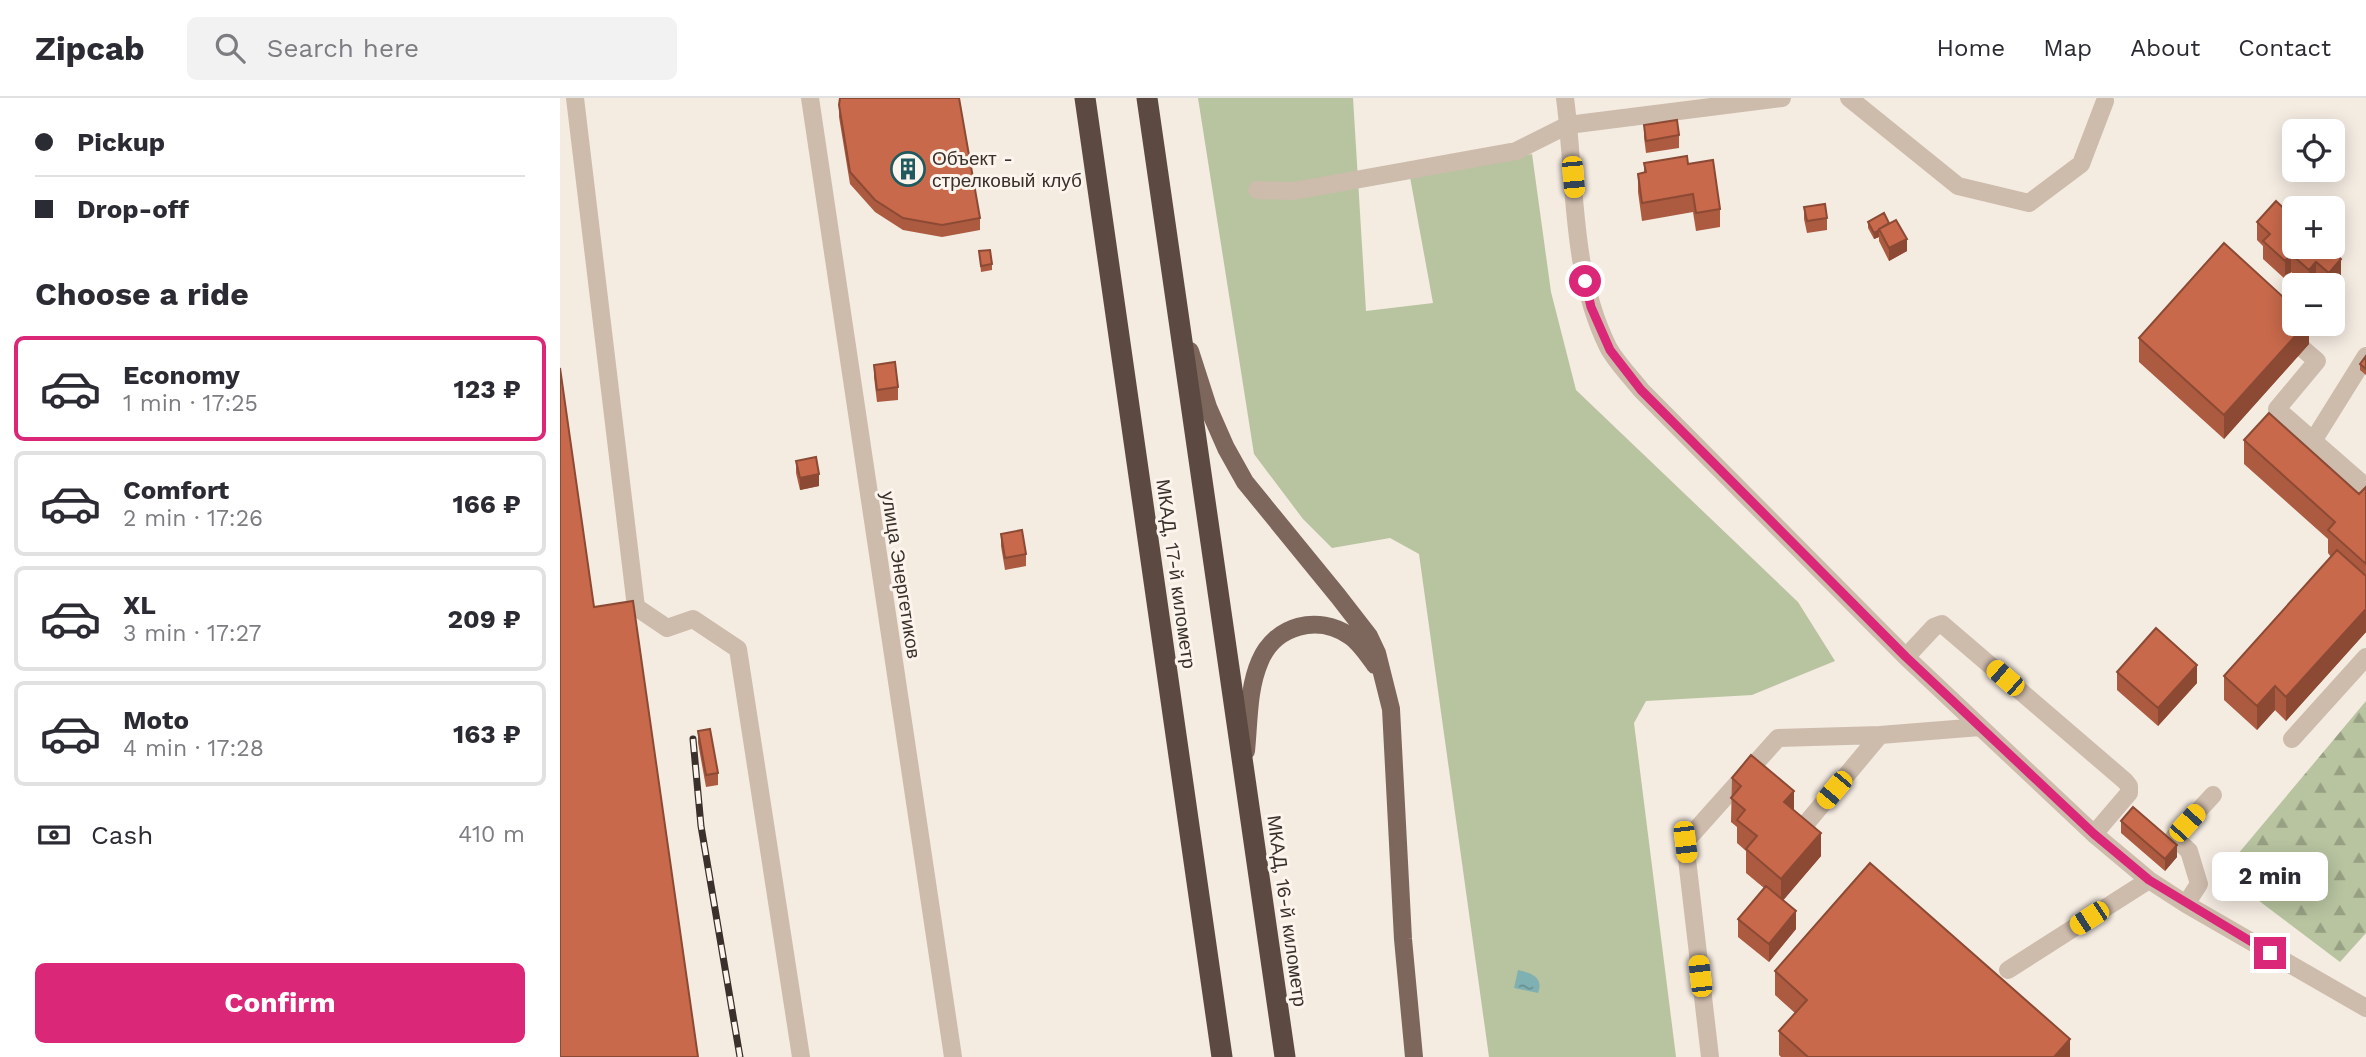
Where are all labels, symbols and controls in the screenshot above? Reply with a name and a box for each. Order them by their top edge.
search box [187,17,677,80]
text: Zipcab [35,29,145,68]
icon: search [211,29,249,67]
text: Search here [267,33,419,63]
text: Home [1937,34,2005,62]
text: Map [2043,34,2092,62]
text: About [2130,34,2200,62]
text: Contact [2238,34,2331,62]
map controls [2282,119,2345,336]
button: locate [2282,119,2345,182]
text: Pickup [77,127,165,157]
place label: Объект - стрелковый клуб [932,147,1082,192]
building icon: Объект - стрелковый клуб [889,150,927,188]
car [1561,155,1586,199]
text: Drop-off [77,194,189,224]
button: + [2282,196,2345,259]
route start [1569,265,1601,297]
button: − [2282,273,2345,336]
text: Choose a ride [35,275,249,313]
icon: car [39,357,102,420]
text: Economy [123,360,240,390]
text: 123 ₽ [454,374,521,404]
text: 1 min · 17:25 [123,390,258,417]
icon: car [39,472,102,535]
text: Comfort [123,475,229,505]
street label: МКАД, 17-й километр [1151,478,1201,670]
text: 166 ₽ [452,489,521,519]
street label: улица Энергетиков [876,490,926,660]
text: 2 min · 17:26 [123,505,263,532]
icon: car [39,587,102,650]
text: XL [123,590,156,620]
text: 209 ₽ [447,604,521,634]
text: 3 min · 17:27 [123,620,261,647]
car [1983,656,2028,700]
icon: car [39,702,102,765]
text: Moto [123,705,189,735]
text: 163 ₽ [453,719,521,749]
text: 4 min · 17:28 [123,735,264,762]
car [1813,767,1856,813]
car [2166,800,2209,846]
street label: МКАД, 16-й километр [1262,814,1312,1008]
icon: cash [35,816,73,854]
text: Cash [91,820,153,850]
car [1673,820,1698,864]
text: 410 m [458,821,525,848]
callout: 2 min [2212,852,2328,900]
text: 2 min [2239,863,2301,890]
car [2066,898,2113,938]
route end [2254,937,2286,969]
car [1688,954,1713,998]
button: Confirm [35,963,525,1043]

